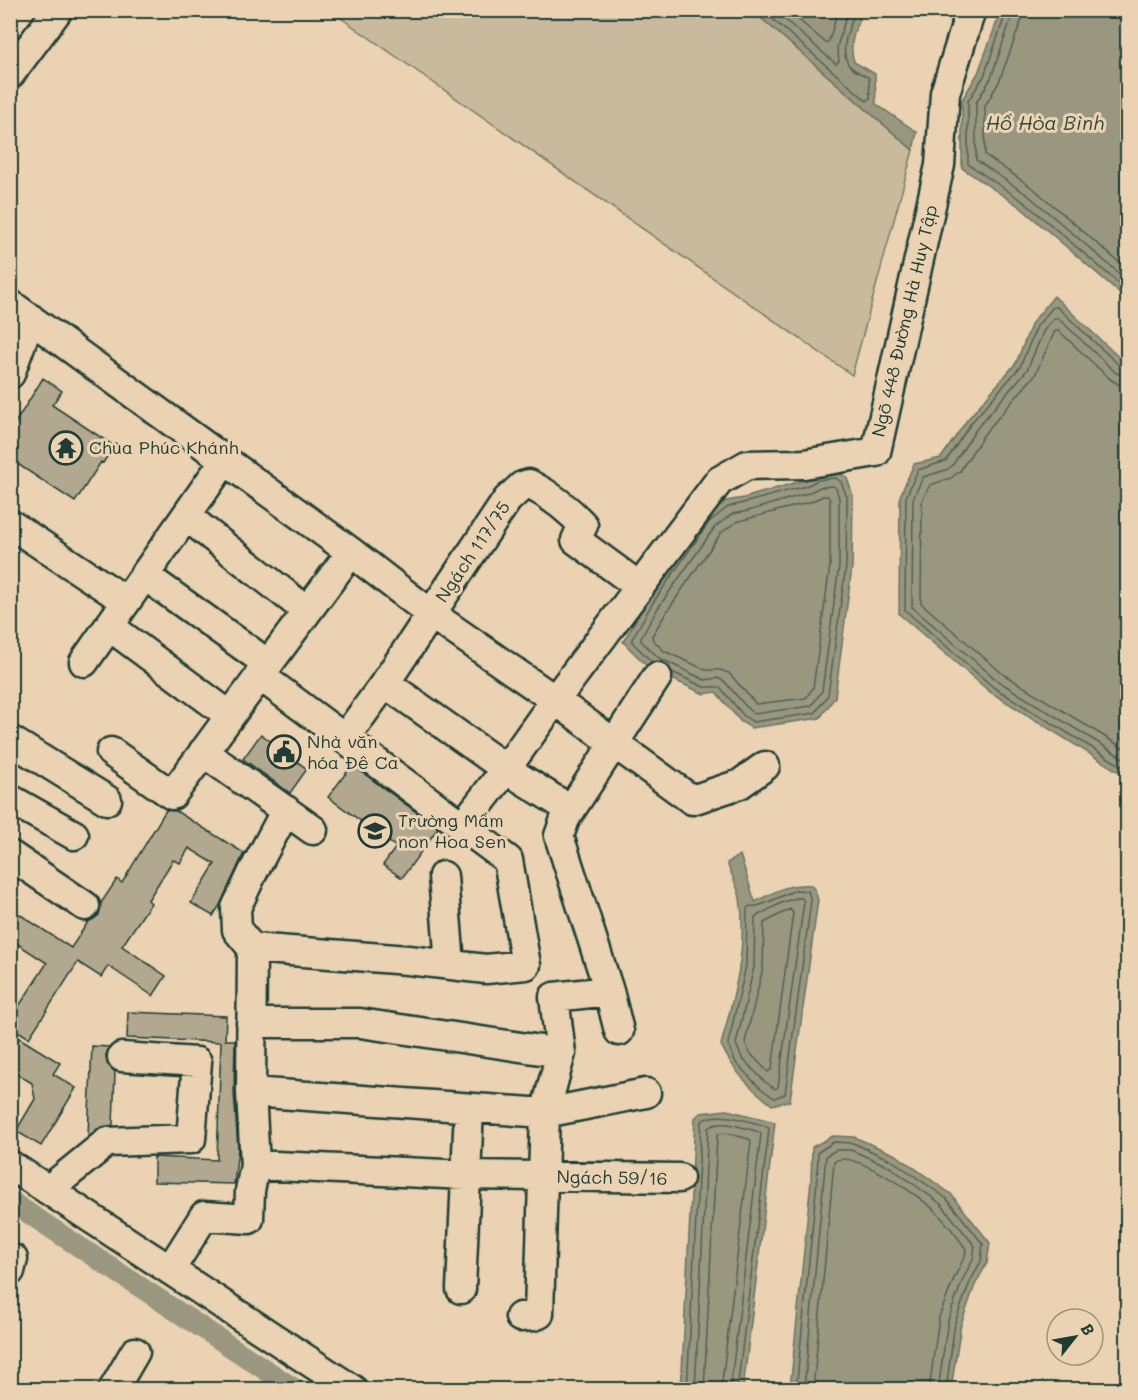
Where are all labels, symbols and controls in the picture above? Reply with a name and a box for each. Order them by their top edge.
water label: Hồ Hòa Bình [986,109,1104,135]
street label: Ngõ 448 Đường Hà Huy Tập [866,202,942,439]
temple icon: Chùa Phúc Khánh [48,430,84,466]
place label: Chùa Phúc Khánh [89,435,239,459]
street label: Ngách 117/75 [429,496,515,607]
place label: Nhà văn hóa Đê Ca [307,729,399,774]
public building icon: Nhà văn hóa Đê Ca [266,734,302,770]
place label: Trường Mầm non Hoa Sen [398,808,506,853]
school or university icon: Trường Mầm non Hoa Sen [357,813,393,849]
street label: Ngách 59/16 [556,1164,668,1190]
north arrow [1045,1307,1105,1367]
text: B [1077,1319,1100,1339]

